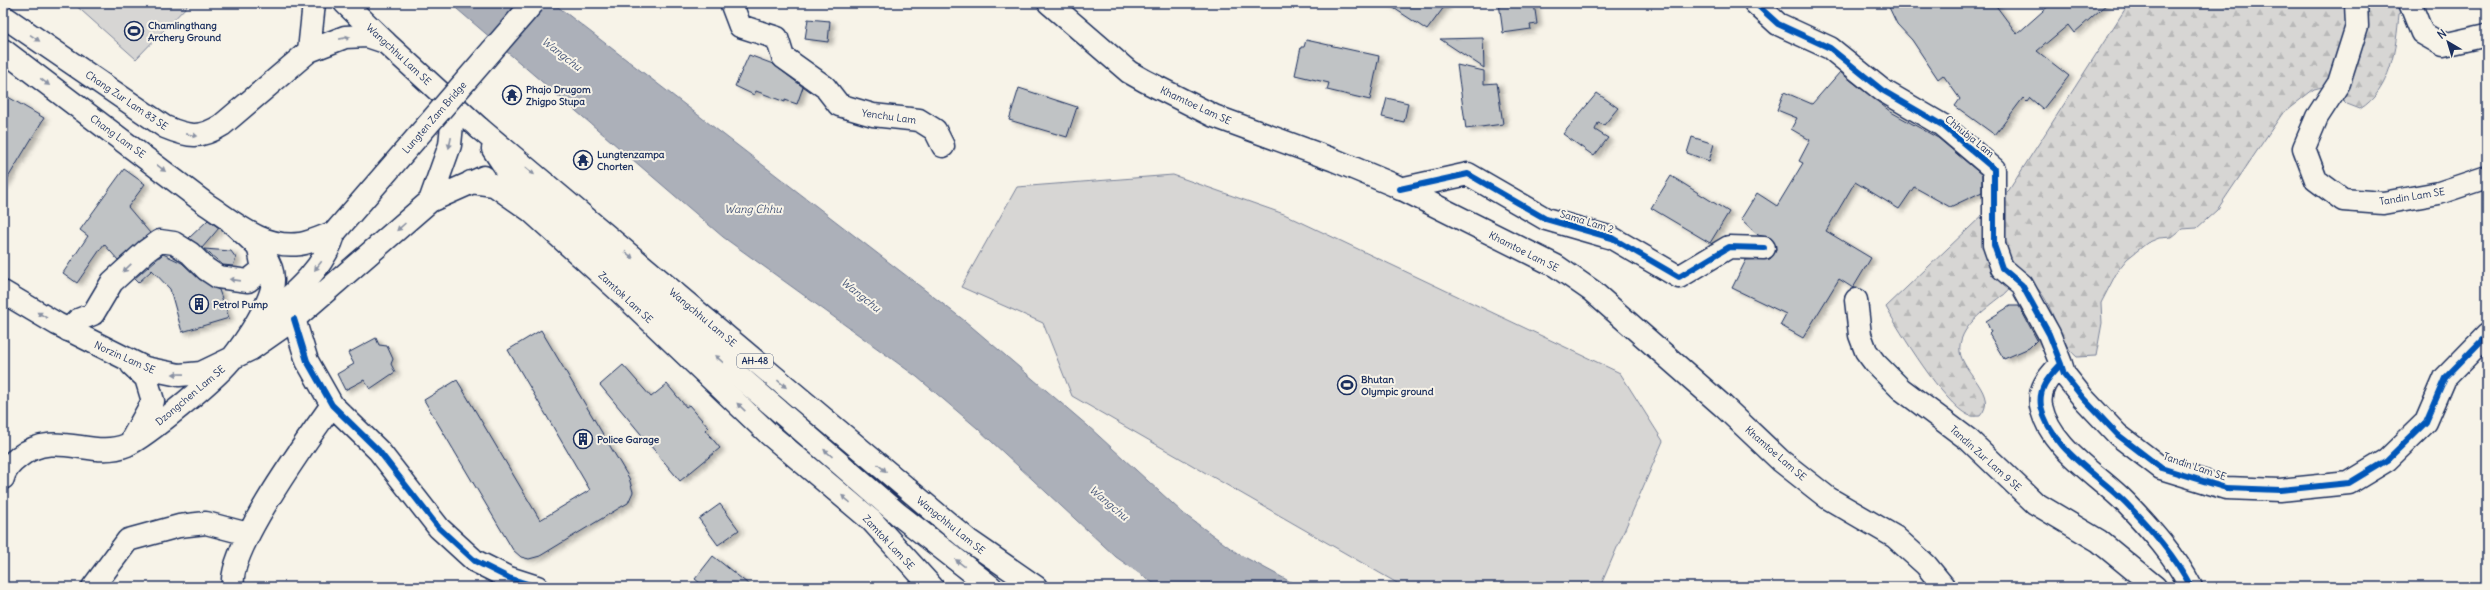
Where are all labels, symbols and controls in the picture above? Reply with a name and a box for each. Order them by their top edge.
place label: Chamlingthang Archery Ground [148,19,221,44]
sports icon: Chamlingthang Archery Ground [123,20,145,42]
street label: Wangchhu Lam SE [363,21,434,88]
north arrow [2428,22,2468,62]
text: N [2435,26,2449,42]
one-way arrow [30,34,41,42]
water label: Wangchu [539,34,585,74]
one-way arrow [339,35,352,41]
street label: Chang Zur Lam 83 SE [83,68,171,133]
one-way arrow [40,78,51,86]
street label: Lungten Zam Bridge [399,79,469,156]
place label: Phajo Drugom Zhigpo Stupa [526,83,591,108]
street label: Khamtoe Lam SE [1158,83,1233,128]
temple icon: Phajo Drugom Zhigpo Stupa [501,84,523,106]
street label: Yenchu Lam [861,106,917,127]
street label: Chang Lam SE [87,112,148,161]
street label: Chhubja Lam [1942,113,1997,160]
one-way arrow [186,132,199,138]
one-way arrow [447,137,453,149]
place label: Lungtenzampa Chorten [597,148,665,173]
temple icon: Lungtenzampa Chorten [572,149,594,171]
one-way arrow [155,164,166,172]
one-way arrow [525,167,535,176]
street label: Tandin Lam SE [2378,185,2446,208]
water label: Wang Chhu [724,202,782,216]
street label: Sama Lam 2 [1558,207,1616,236]
one-way arrow [396,223,406,232]
street label: Khamtoe Lam SE [1487,228,1561,275]
one-way arrow [624,251,635,260]
one-way arrow [314,261,322,272]
one-way arrow [122,263,132,273]
street label: Zamtok Lam SE [596,269,656,326]
water label: Wangchu [838,275,884,316]
one-way arrow [229,277,241,283]
street label: Wangchhu Lam SE [666,285,739,350]
building icon: Petrol Pump [188,293,210,315]
place label: Petrol Pump [213,298,268,311]
one-way arrow [36,311,48,318]
street label: Norzin Lam SE [92,338,157,377]
one-way arrow [714,354,724,363]
road number: AH-48 [737,354,773,368]
street label: Dzongchen Lam SE [153,362,228,428]
one-way arrow [171,371,184,377]
place label: Bhutan Olympic ground [1361,373,1434,398]
sports icon: Bhutan Olympic ground [1336,374,1358,396]
one-way arrow [777,379,788,388]
one-way arrow [736,402,746,412]
street label: Khamtoe Lam SE [1742,423,1809,484]
street label: Tandin Zur Lam 9 SE [1947,423,2024,494]
building icon: Police Garage [572,428,594,450]
place label: Police Garage [597,433,660,446]
one-way arrow [823,448,833,457]
street label: Tandin Lam SE [2161,450,2228,483]
one-way arrow [876,463,887,472]
water label: Wangchu [1087,483,1132,524]
street label: Wangchhu Lam SE [914,494,988,557]
one-way arrow [840,495,851,504]
street label: Zamtok Lam SE [860,512,917,572]
one-way arrow [955,559,966,567]

